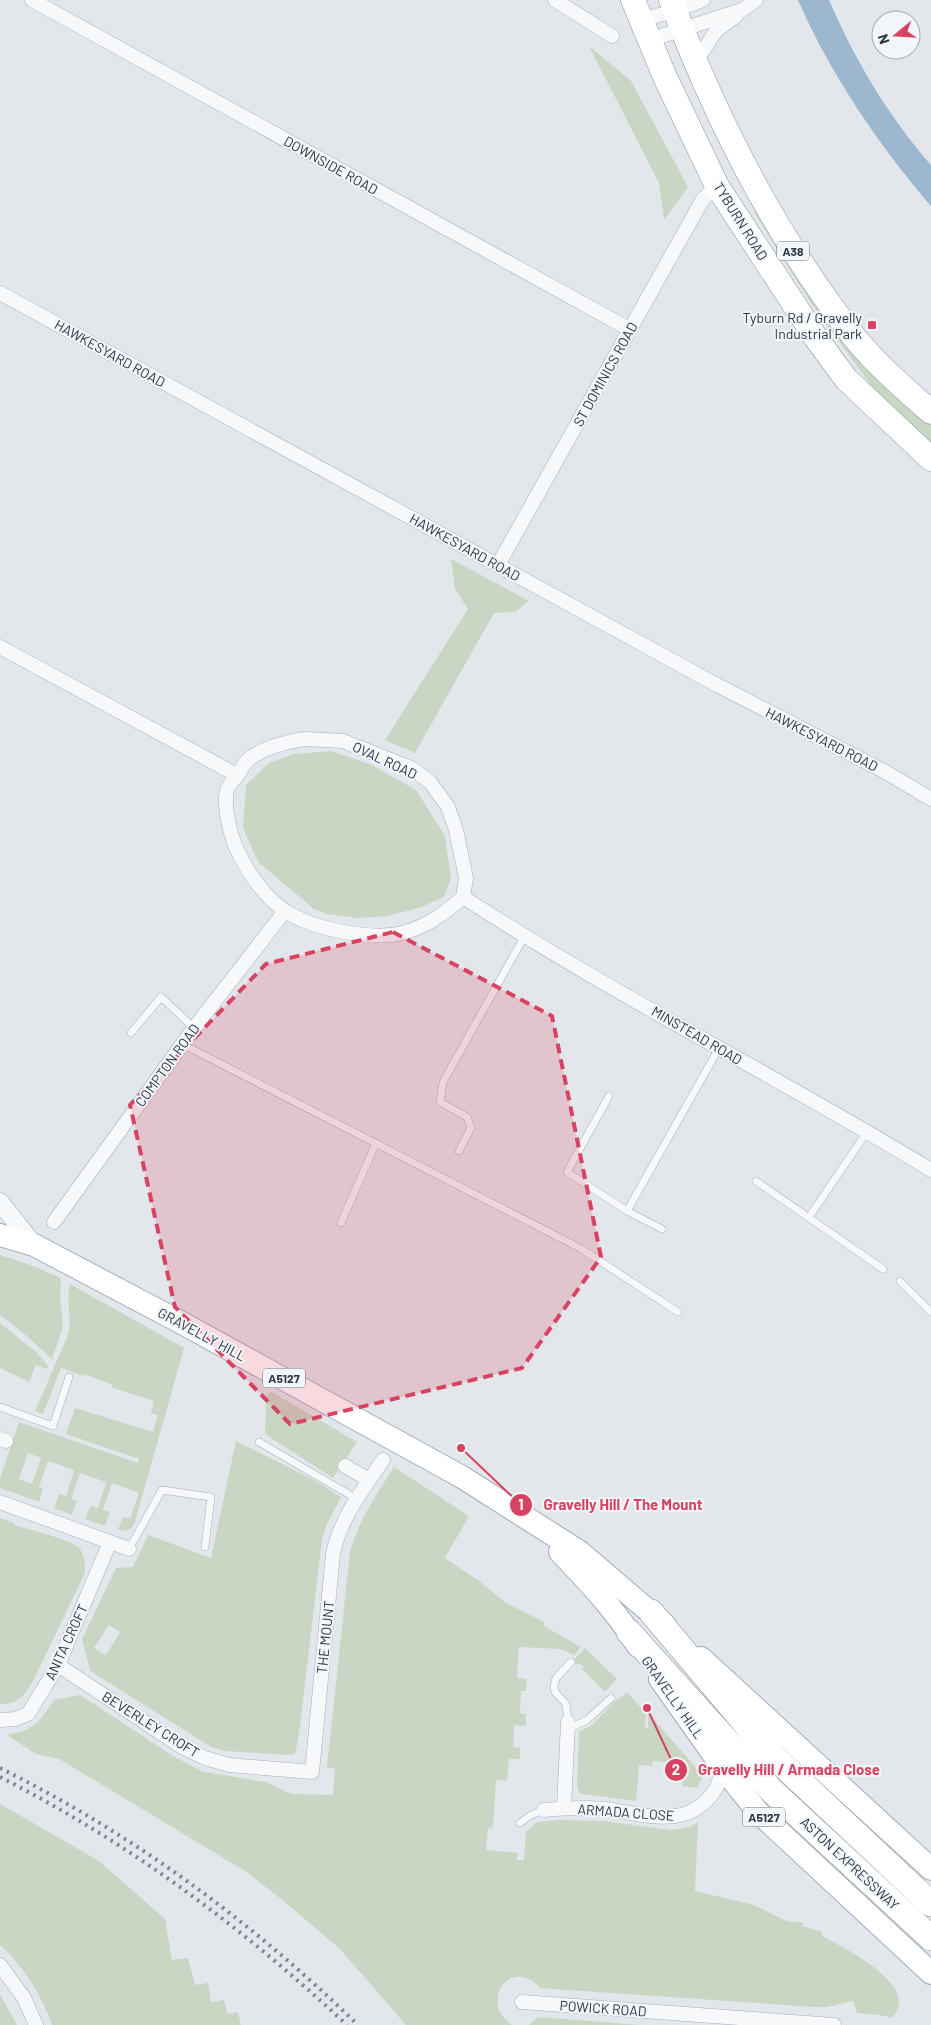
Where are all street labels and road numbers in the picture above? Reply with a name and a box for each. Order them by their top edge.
street label: DOWNSIDE ROAD [281,132,381,198]
street label: TYBURN ROAD [710,179,772,263]
road number: A38 [777,242,809,260]
street label: HAWKESYARD ROAD [52,316,168,390]
street label: ST DOMINICS ROAD [569,319,641,429]
street label: HAWKESYARD ROAD [407,510,523,584]
street label: HAWKESYARD ROAD [763,703,881,775]
street label: OVAL ROAD [350,738,420,782]
street label: MINSTEAD ROAD [649,1002,745,1068]
street label: COMPTON ROAD [131,1020,203,1110]
street label: GRAVELLY HILL [155,1304,249,1364]
road number: A5127 [263,1369,305,1388]
street label: THE MOUNT [313,1599,337,1674]
street label: ANITA CROFT [41,1601,91,1683]
street label: GRAVELLY HILL [638,1652,708,1742]
street label: BEVERLEY CROFT [99,1687,203,1761]
street label: ARMADA CLOSE [577,1800,675,1824]
road number: A5127 [743,1808,785,1826]
street label: ASTON EXPRESSWAY [797,1813,903,1913]
street label: POWICK ROAD [559,1996,647,2020]

